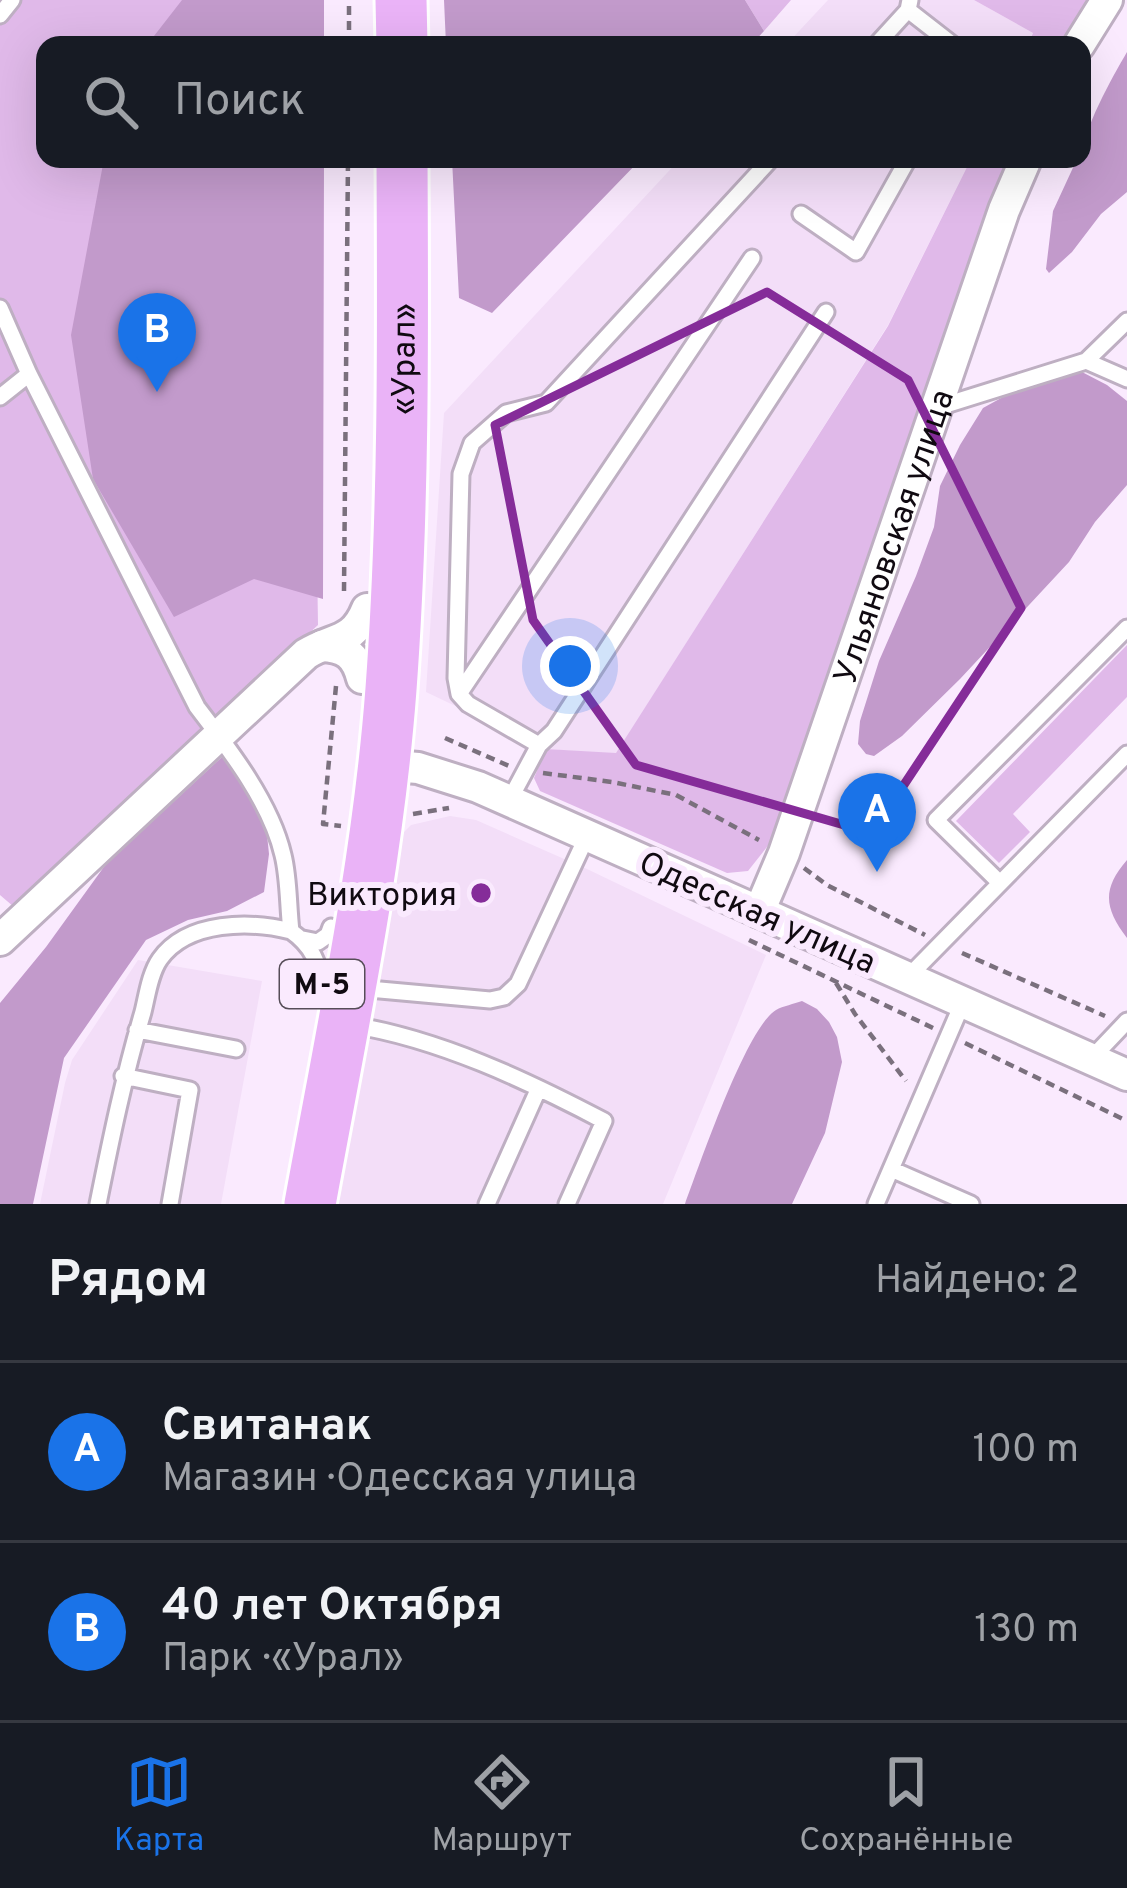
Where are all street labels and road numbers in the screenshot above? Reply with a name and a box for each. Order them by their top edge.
street label: «Урал» [385,303,428,415]
street label: Ульяновская улица [826,385,966,690]
street label: Одесская улица [631,844,881,986]
road number: М-5 [280,960,364,1008]

